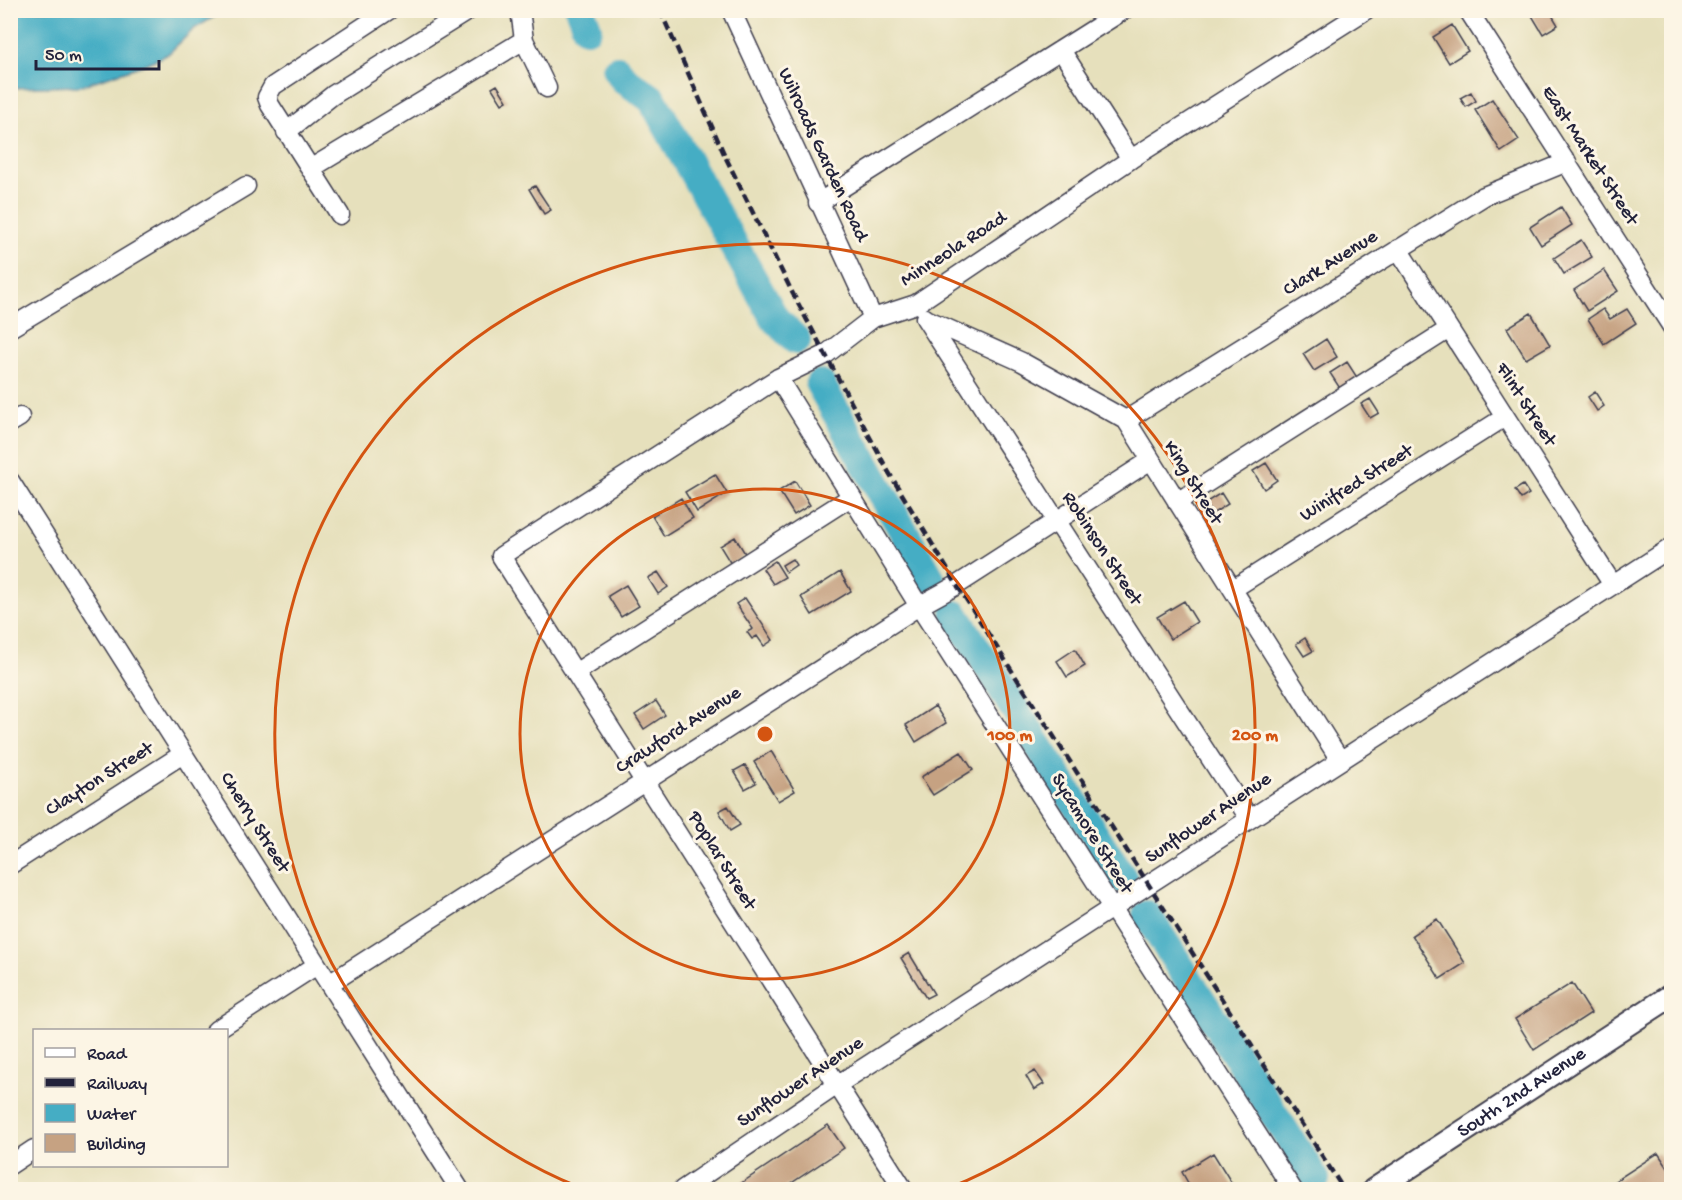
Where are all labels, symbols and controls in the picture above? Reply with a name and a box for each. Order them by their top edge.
scale bar [36,33,159,71]
text: 50 m [45,46,82,67]
street label: Wilroads Garden Road [772,65,873,248]
street label: East Market Street [1535,82,1644,231]
street label: Minneola Road [897,206,1013,293]
street label: Clark Avenue [1279,225,1383,302]
street label: Flint Street [1489,358,1561,453]
street label: King Street [1157,437,1228,531]
street label: Winifred Street [1296,439,1419,528]
street label: Robinson Street [1056,488,1147,612]
street label: Crawford Avenue [612,682,747,780]
centre of rings [755,724,775,744]
text: 100 m [987,726,1033,747]
text: 200 m [1232,726,1278,747]
street label: Clayton Street [42,737,160,822]
street label: Sunflower Avenue [1142,768,1277,870]
street label: Cherry Street [214,769,295,879]
street label: Sycamore Street [1045,770,1138,900]
street label: Poplar Street [681,807,761,916]
legend [33,1029,228,1167]
street label: Sunflower Avenue [734,1032,869,1134]
street label: South 2nd Avenue [1454,1042,1591,1143]
text: Road [87,1045,128,1066]
text: Railway [87,1075,147,1096]
text: Water [87,1105,137,1126]
text: Building [86,1135,146,1156]

